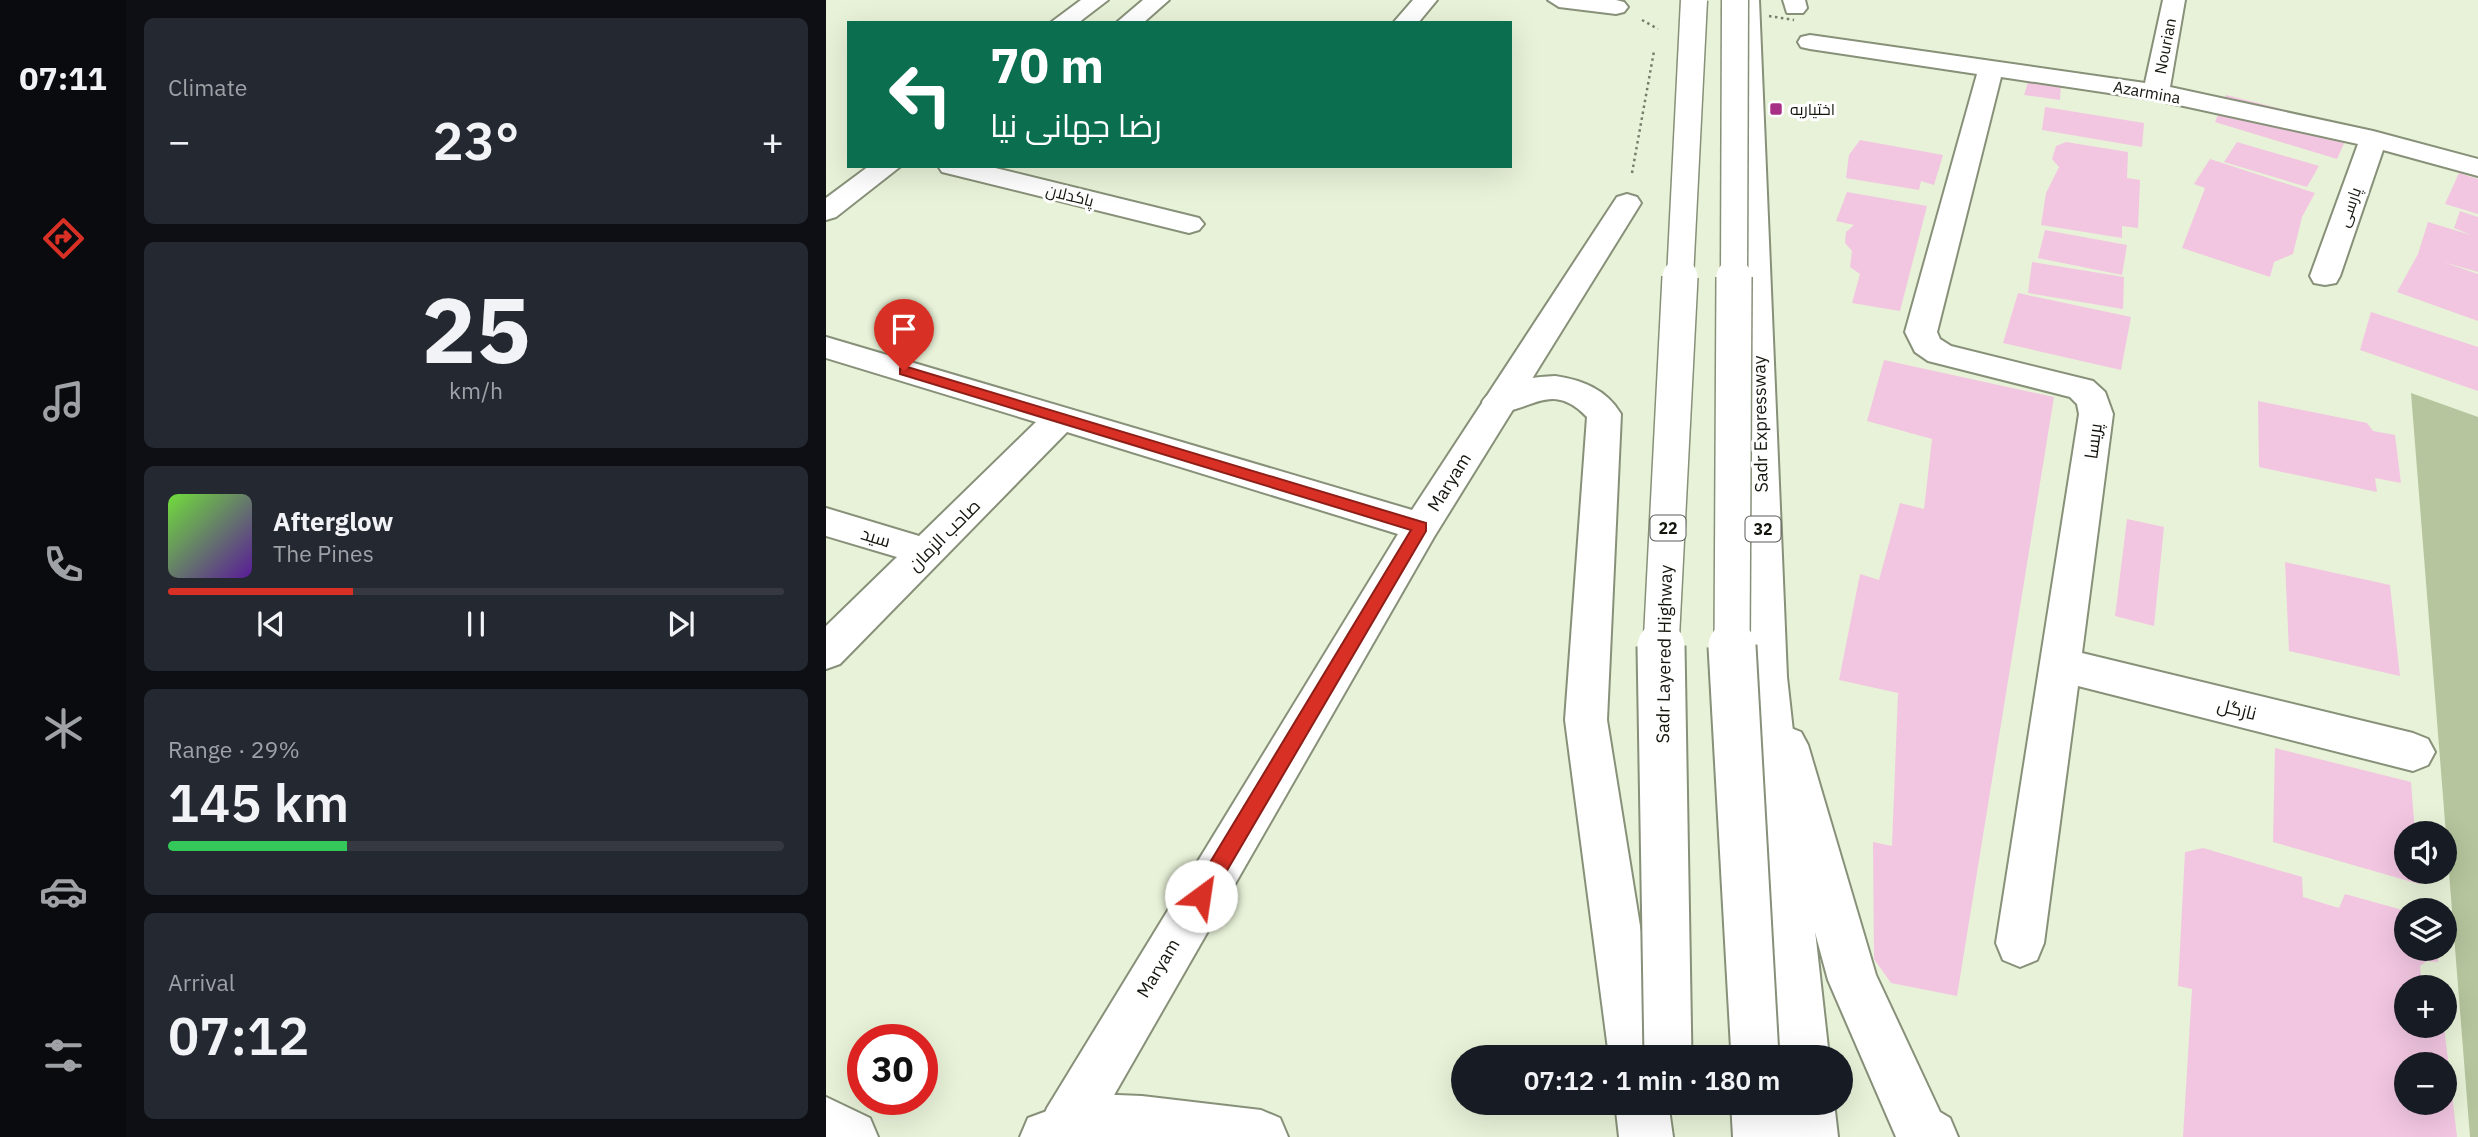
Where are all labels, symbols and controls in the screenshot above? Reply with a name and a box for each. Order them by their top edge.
street label: Nourian [2150,16,2180,76]
text: 70 m [990,33,1104,96]
icon: left [875,49,966,140]
text: 07:11 [19,57,107,99]
text: Climate [168,72,247,102]
street label: Azarmina [2112,76,2183,108]
place label: اختیاریه [1790,99,1835,119]
marker: اختیاریه [1768,101,1784,117]
text: رضا جهانی نیا [990,104,1162,146]
text: 23° [433,107,519,174]
text: − [168,116,191,165]
text: + [761,116,784,165]
street label: پاکدلان [1044,179,1097,213]
street label: پارسی [2333,184,2367,230]
icon: directions [39,214,88,263]
text: 25 [421,270,531,388]
pin [874,299,934,371]
icon: arrive [885,310,923,348]
street label: Sadr Expressway [1747,355,1773,493]
text: km/h [449,375,503,405]
icon: music [39,377,88,426]
street label: پریسا [2079,421,2108,460]
street label: Maryam [1422,448,1476,516]
street label: صاحب الزمان [903,494,985,576]
text: Afterglow [273,504,393,538]
road number: 22 [1650,516,1686,540]
road number: 32 [1746,516,1780,542]
street label: سید [858,522,894,552]
text: The Pines [273,538,374,568]
icon: phone [39,540,88,589]
street label: Sadr Layered Highway [1651,564,1677,744]
icon: previous [252,605,290,643]
icon: pause [457,605,495,643]
icon: next [662,605,700,643]
street label: نازگل [2215,693,2259,725]
icon: climate [39,704,88,753]
text: Range · 29% [168,734,300,764]
text: 145 km [168,769,349,836]
map controls [2394,821,2457,1115]
button: sound [2394,821,2457,884]
position arrow [1164,859,1238,933]
icon: car [39,867,88,916]
button: layers [2394,898,2457,961]
street label: Maryam [1131,934,1185,1002]
text: Arrival [168,967,235,997]
button: + [2394,975,2457,1038]
text: 07:12 [168,1002,309,1069]
speed limit sign: 30 [847,1024,938,1115]
icon: filters [39,1031,88,1080]
button: − [2394,1052,2457,1115]
text: 07:12 · 1 min · 180 m [1524,1063,1780,1097]

